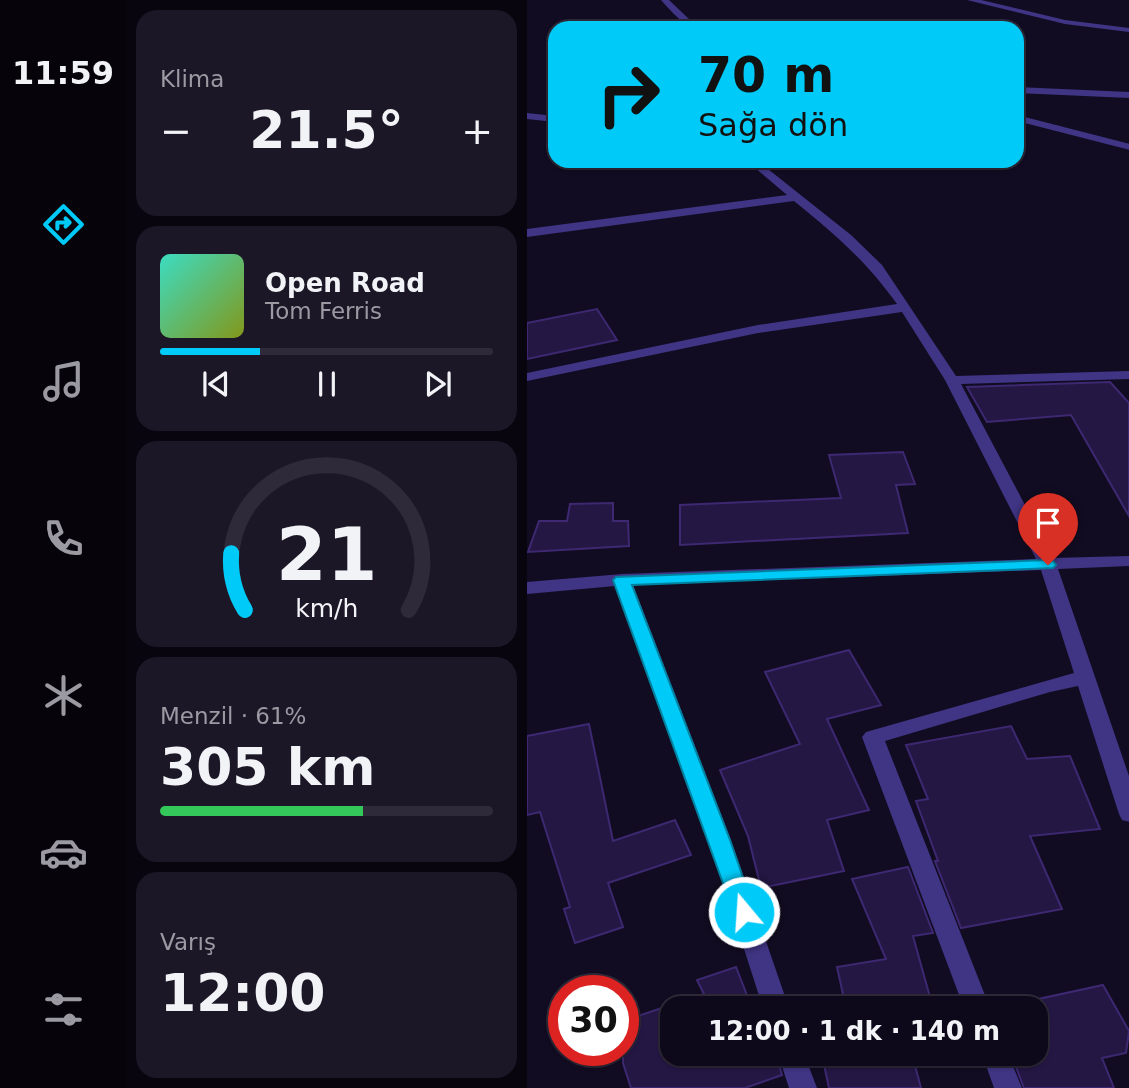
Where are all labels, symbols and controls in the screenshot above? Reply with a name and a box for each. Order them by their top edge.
text: 70 m [698,47,834,104]
icon: right [583,49,674,140]
text: 11:59 [12,54,114,92]
text: Klima [160,66,224,92]
text: 21.5° [249,100,404,160]
text: Sağa dön [698,106,848,144]
text: − [160,109,192,153]
text: + [461,109,493,153]
icon: directions [39,200,88,249]
text: Open Road [265,268,425,298]
text: Tom Ferris [265,298,382,324]
icon: music [39,357,88,406]
icon: previous [197,365,235,403]
icon: pause [308,365,346,403]
icon: next [419,365,457,403]
pin [1018,493,1078,565]
icon: arrive [1029,504,1067,542]
text: 21 [276,512,377,597]
icon: phone [39,514,88,563]
text: km/h [295,594,358,623]
icon: climate [39,671,88,720]
text: Menzil · 61% [160,703,306,729]
text: 305 km [160,737,375,797]
icon: car [39,828,88,877]
position arrow [707,875,781,949]
text: Varış [160,929,216,955]
text: 12:00 [160,963,326,1023]
speed limit sign: 30 [548,975,639,1066]
icon: filters [39,985,88,1034]
text: 12:00 · 1 dk · 140 m [708,1016,1000,1046]

